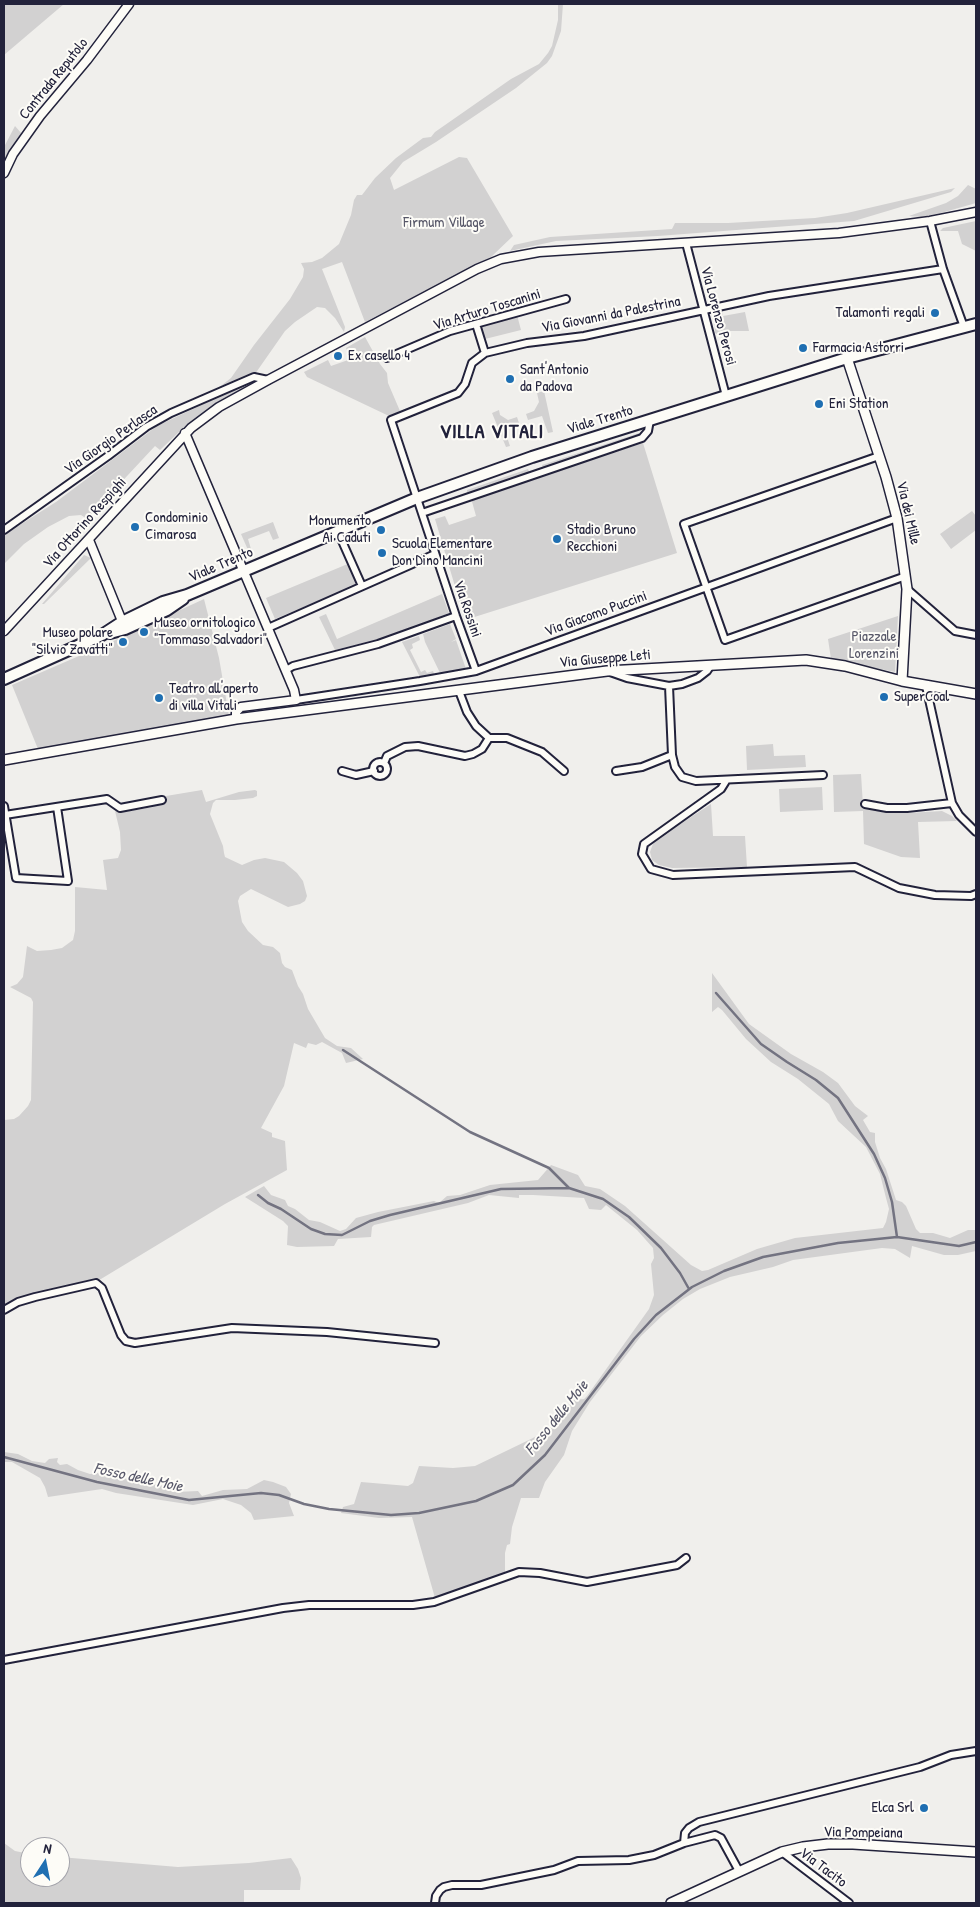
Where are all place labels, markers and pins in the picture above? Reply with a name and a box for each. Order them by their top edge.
place label: Talamonti regali [836,304,925,322]
marker: Talamonti regali [929,307,941,319]
place label: Farmacia Astorri [813,339,904,357]
marker: Farmacia Astorri [797,342,809,354]
place label: Ex casello 4 [348,347,410,365]
marker: Ex casello 4 [332,350,344,362]
place label: Sant'Antonio da Padova [520,361,589,396]
marker: Sant'Antonio da Padova [504,373,516,385]
place label: Eni Station [829,395,888,413]
marker: Eni Station [813,398,825,410]
place label: Condominio Cimarosa [145,509,208,544]
place label: Monumento Ai Caduti [309,512,371,547]
marker: Condominio Cimarosa [129,521,141,533]
place label: Stadio Bruno Recchioni [567,521,636,556]
marker: Monumento Ai Caduti [375,524,387,536]
marker: Stadio Bruno Recchioni [551,533,563,545]
place label: Scuola Elementare Don Dino Mancini [392,535,492,570]
marker: Scuola Elementare Don Dino Mancini [376,547,388,559]
place label: Museo ornitologico "Tommaso Salvadori" [154,614,267,649]
place label: Museo polare "Silvio Zavatti" [32,624,113,659]
marker: Museo ornitologico "Tommaso Salvadori" [138,626,150,638]
marker: Museo polare "Silvio Zavatti" [117,636,129,648]
place label: Teatro all'aperto di villa Vitali [169,680,258,715]
place label: SuperCoal [894,688,949,706]
marker: SuperCoal [878,691,890,703]
marker: Teatro all'aperto di villa Vitali [153,692,165,704]
place label: Elca Srl [872,1799,914,1817]
marker: Elca Srl [918,1802,930,1814]

